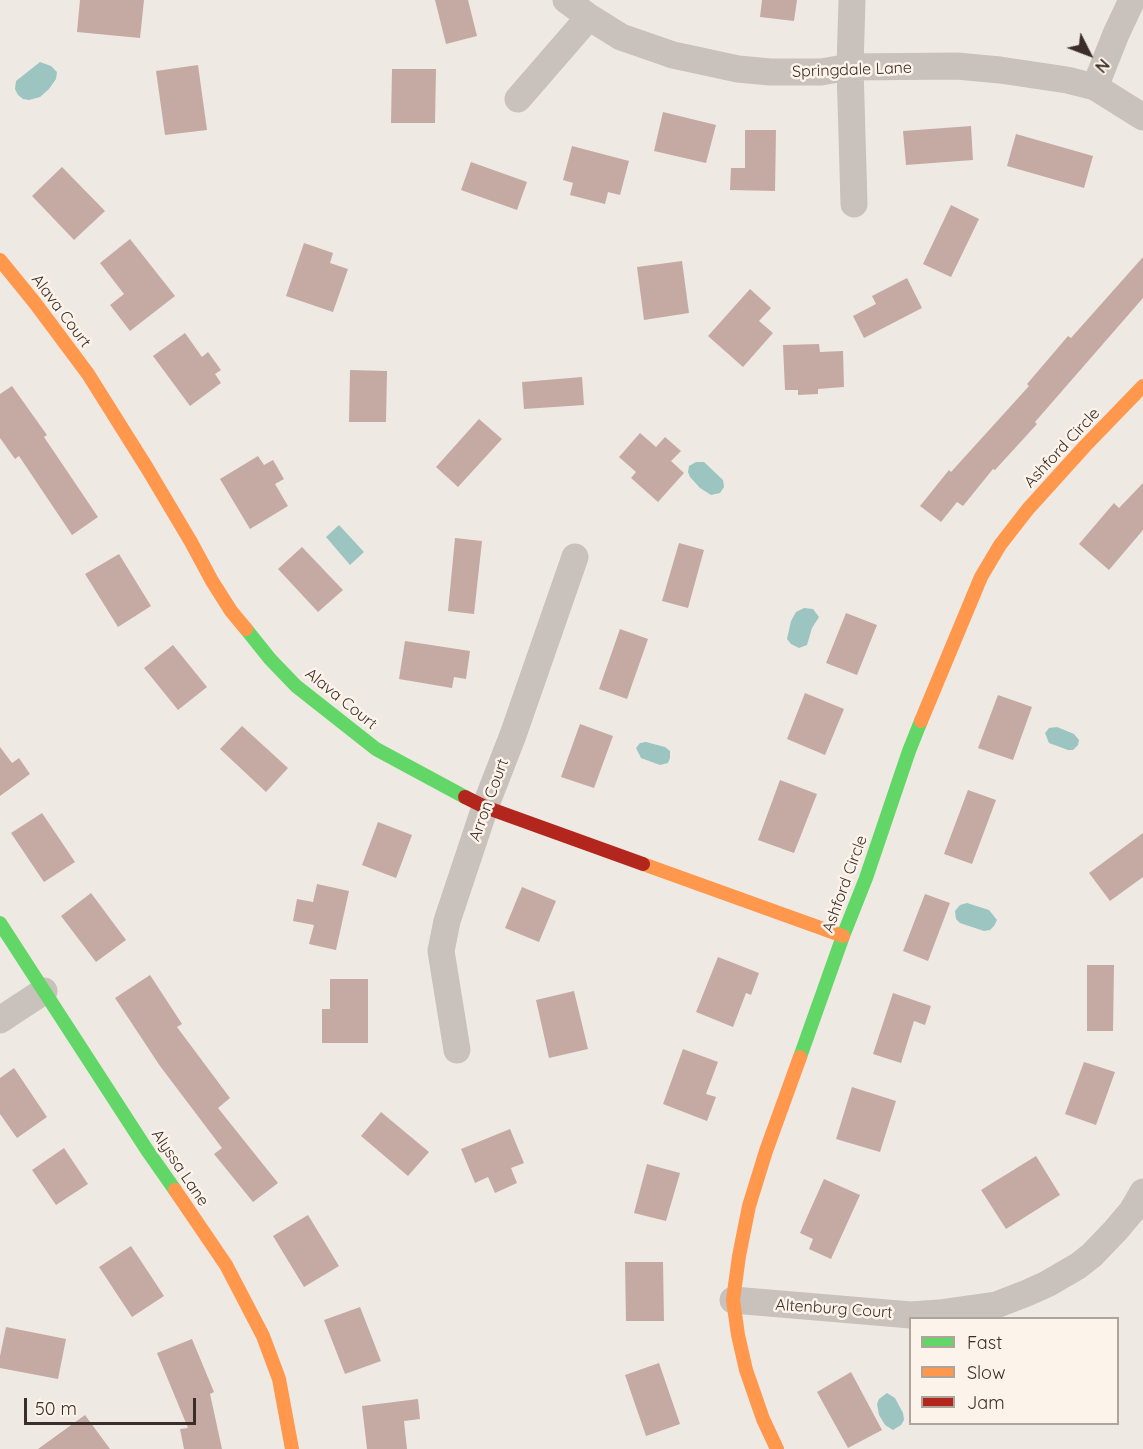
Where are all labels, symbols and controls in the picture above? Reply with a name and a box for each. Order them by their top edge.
north arrow [1059,24,1119,84]
text: N [1091,55,1114,77]
street label: Springdale Lane [792,58,912,82]
street label: Alava Court [27,271,95,351]
street label: Ashford Circle [1020,404,1104,492]
street label: Alava Court [301,664,381,734]
street label: Arron Court [465,756,513,844]
street label: Ashford Circle [819,833,871,935]
street label: Alyssa Lane [147,1126,213,1210]
street label: Altenburg Court [775,1295,893,1323]
legend [909,1317,1119,1425]
text: Fast [967,1331,1002,1354]
text: Slow [967,1361,1005,1384]
scale bar [27,1386,200,1424]
text: Jam [967,1391,1005,1414]
text: 50 m [35,1397,77,1420]

